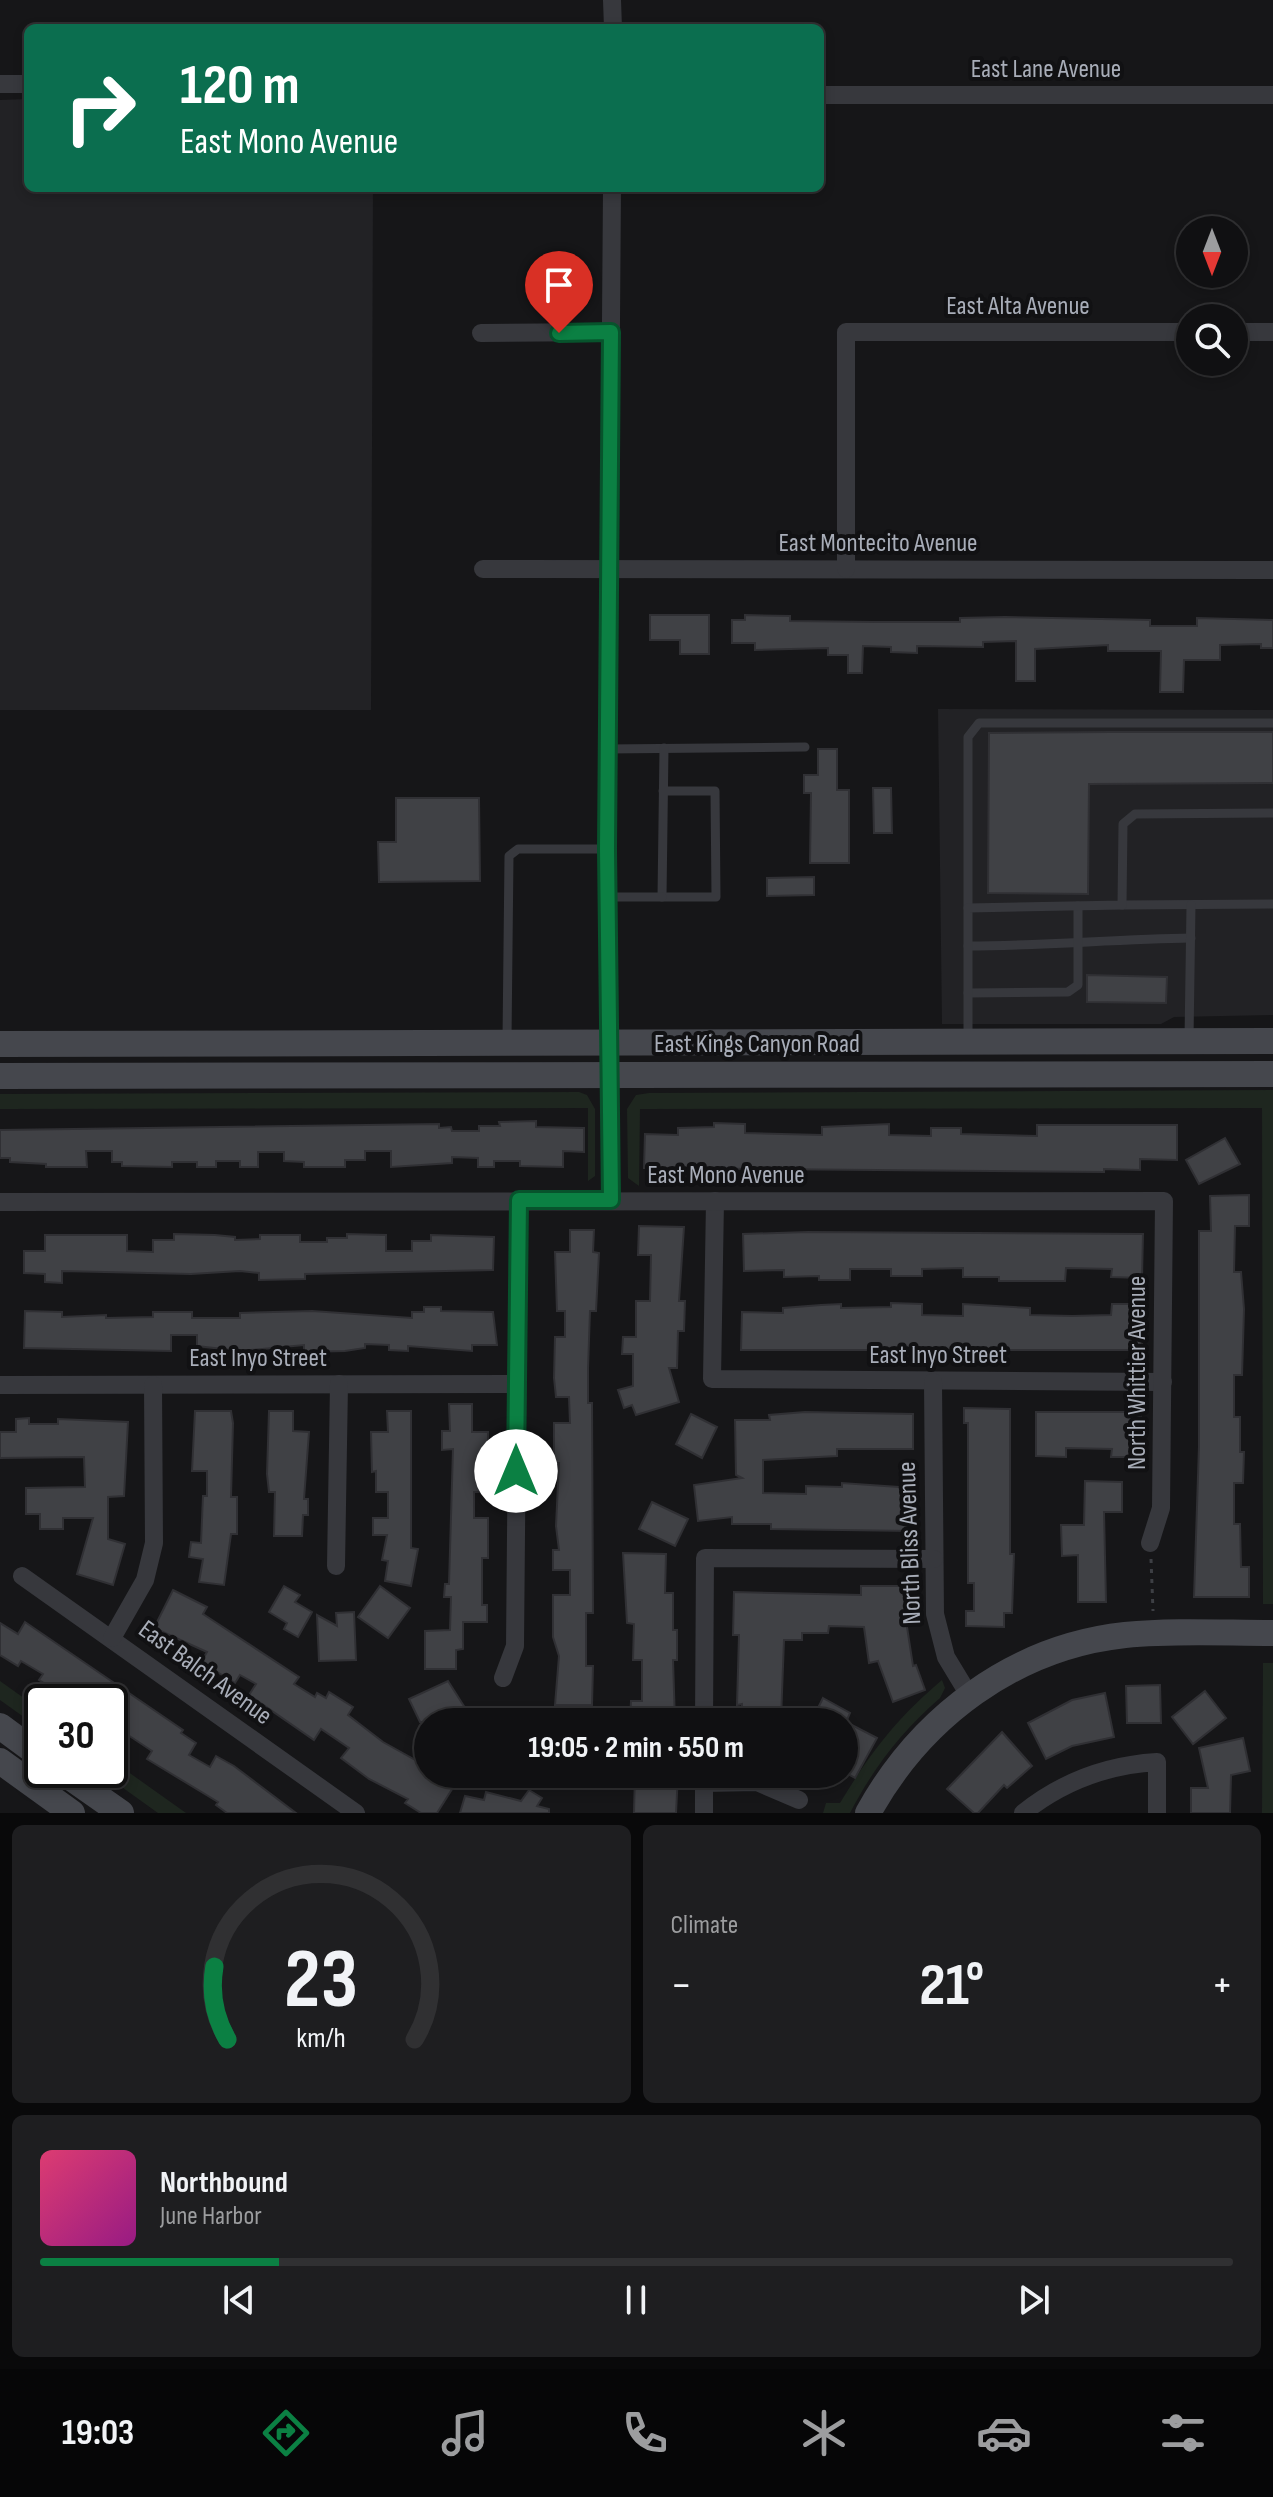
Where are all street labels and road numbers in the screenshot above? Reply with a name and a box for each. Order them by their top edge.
street label: East Lane Avenue [971,54,1121,85]
street label: East Alta Avenue [946,291,1090,322]
street label: East Montecito Avenue [779,528,977,559]
street label: East Kings Canyon Road [654,1029,860,1060]
street label: East Mono Avenue [647,1160,805,1191]
street label: North Whittier Avenue [1122,1276,1153,1470]
street label: East Inyo Street [869,1340,1007,1371]
street label: East Inyo Street [189,1343,327,1374]
street label: North Bliss Avenue [892,1461,928,1625]
street label: East Balch Avenue [132,1614,278,1732]

